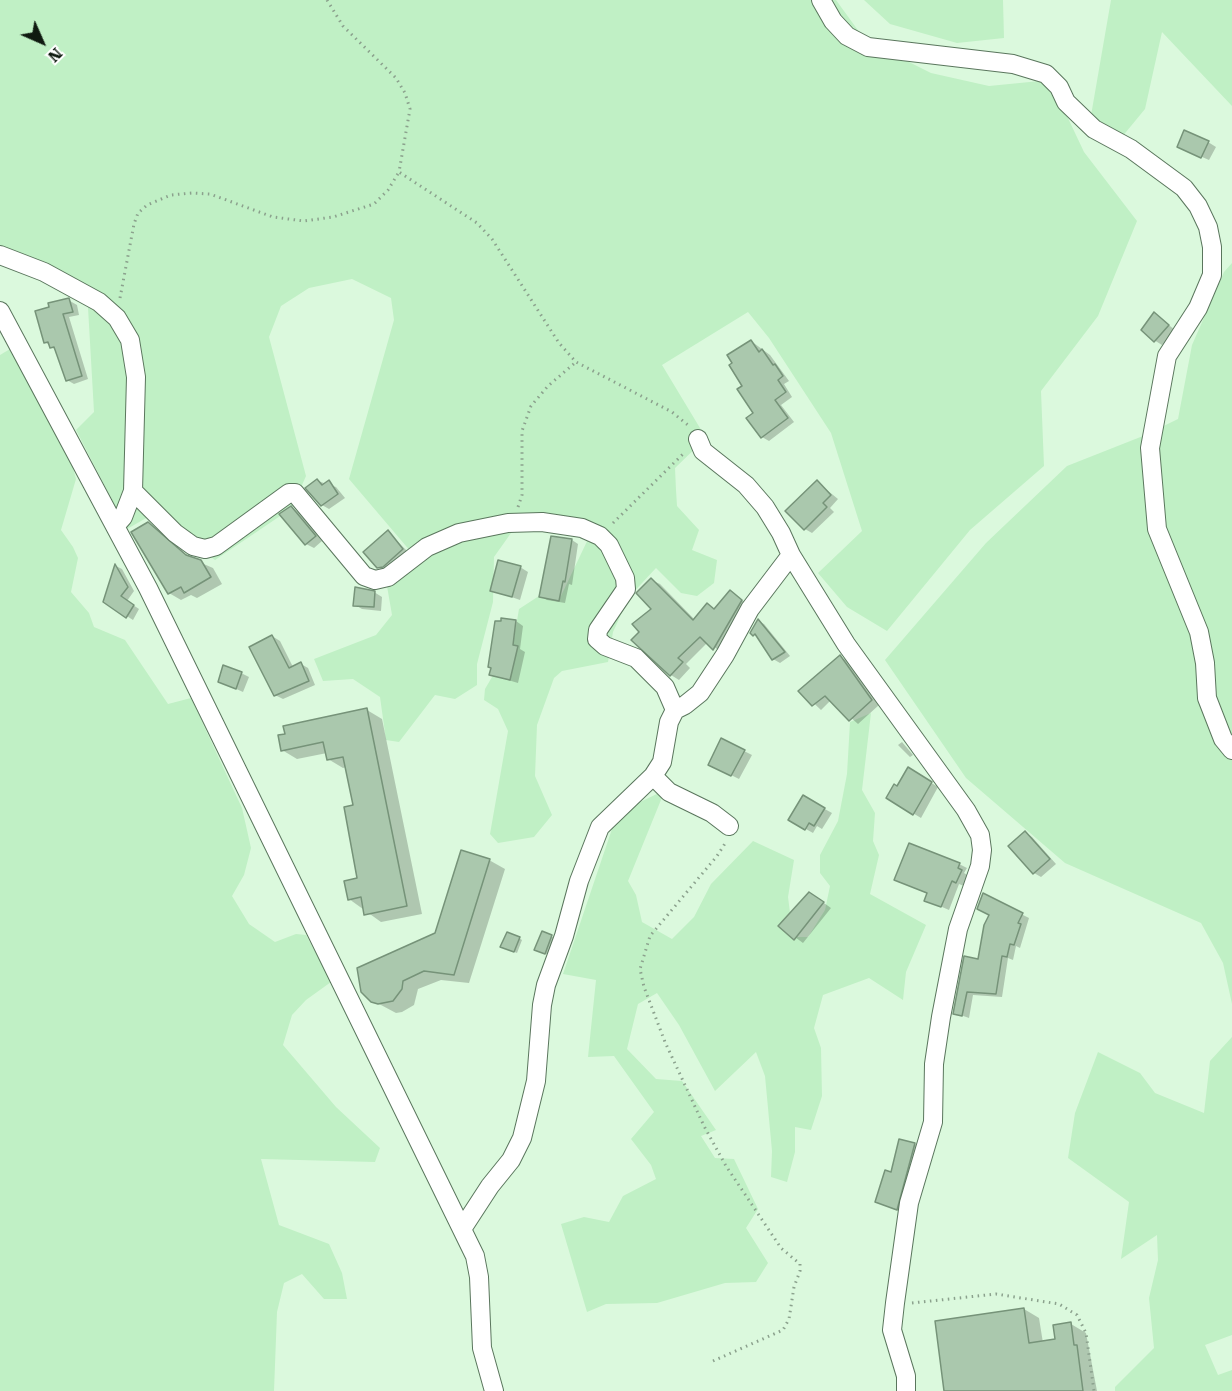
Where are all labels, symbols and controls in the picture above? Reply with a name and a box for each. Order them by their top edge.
north arrow [12,12,72,72]
text: N [44,44,66,66]

